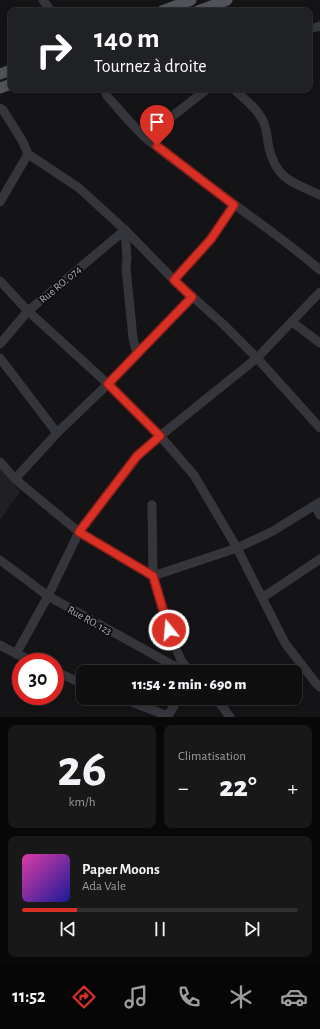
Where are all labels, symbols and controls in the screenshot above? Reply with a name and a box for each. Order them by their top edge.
icon: right [28,24,80,76]
text: 140 m [94,25,160,53]
text: Tournez à droite [94,58,207,76]
pin [140,105,174,146]
icon: arrive [146,111,168,133]
street label: Rue RO. 074 [37,264,83,305]
street label: Rue RO. 123 [66,604,114,637]
position arrow [148,609,190,651]
speed limit sign: 30 [12,653,64,705]
text: 11:54 · 2 min · 690 m [132,677,246,692]
text: 26 [57,743,107,795]
text: Climatisation [178,750,246,763]
text: 22° [219,772,257,802]
text: − [178,777,189,799]
text: + [287,777,298,799]
text: km/h [69,796,95,809]
text: Paper Moons [82,862,160,877]
text: Ada Vale [82,880,126,893]
icon: previous [57,918,79,940]
icon: pause [149,918,171,940]
icon: next [241,918,263,940]
icon: directions [70,983,98,1011]
icon: music [122,983,150,1011]
icon: phone [175,983,203,1011]
icon: climate [227,983,255,1011]
icon: car [280,983,308,1011]
text: 11:52 [12,988,46,1006]

